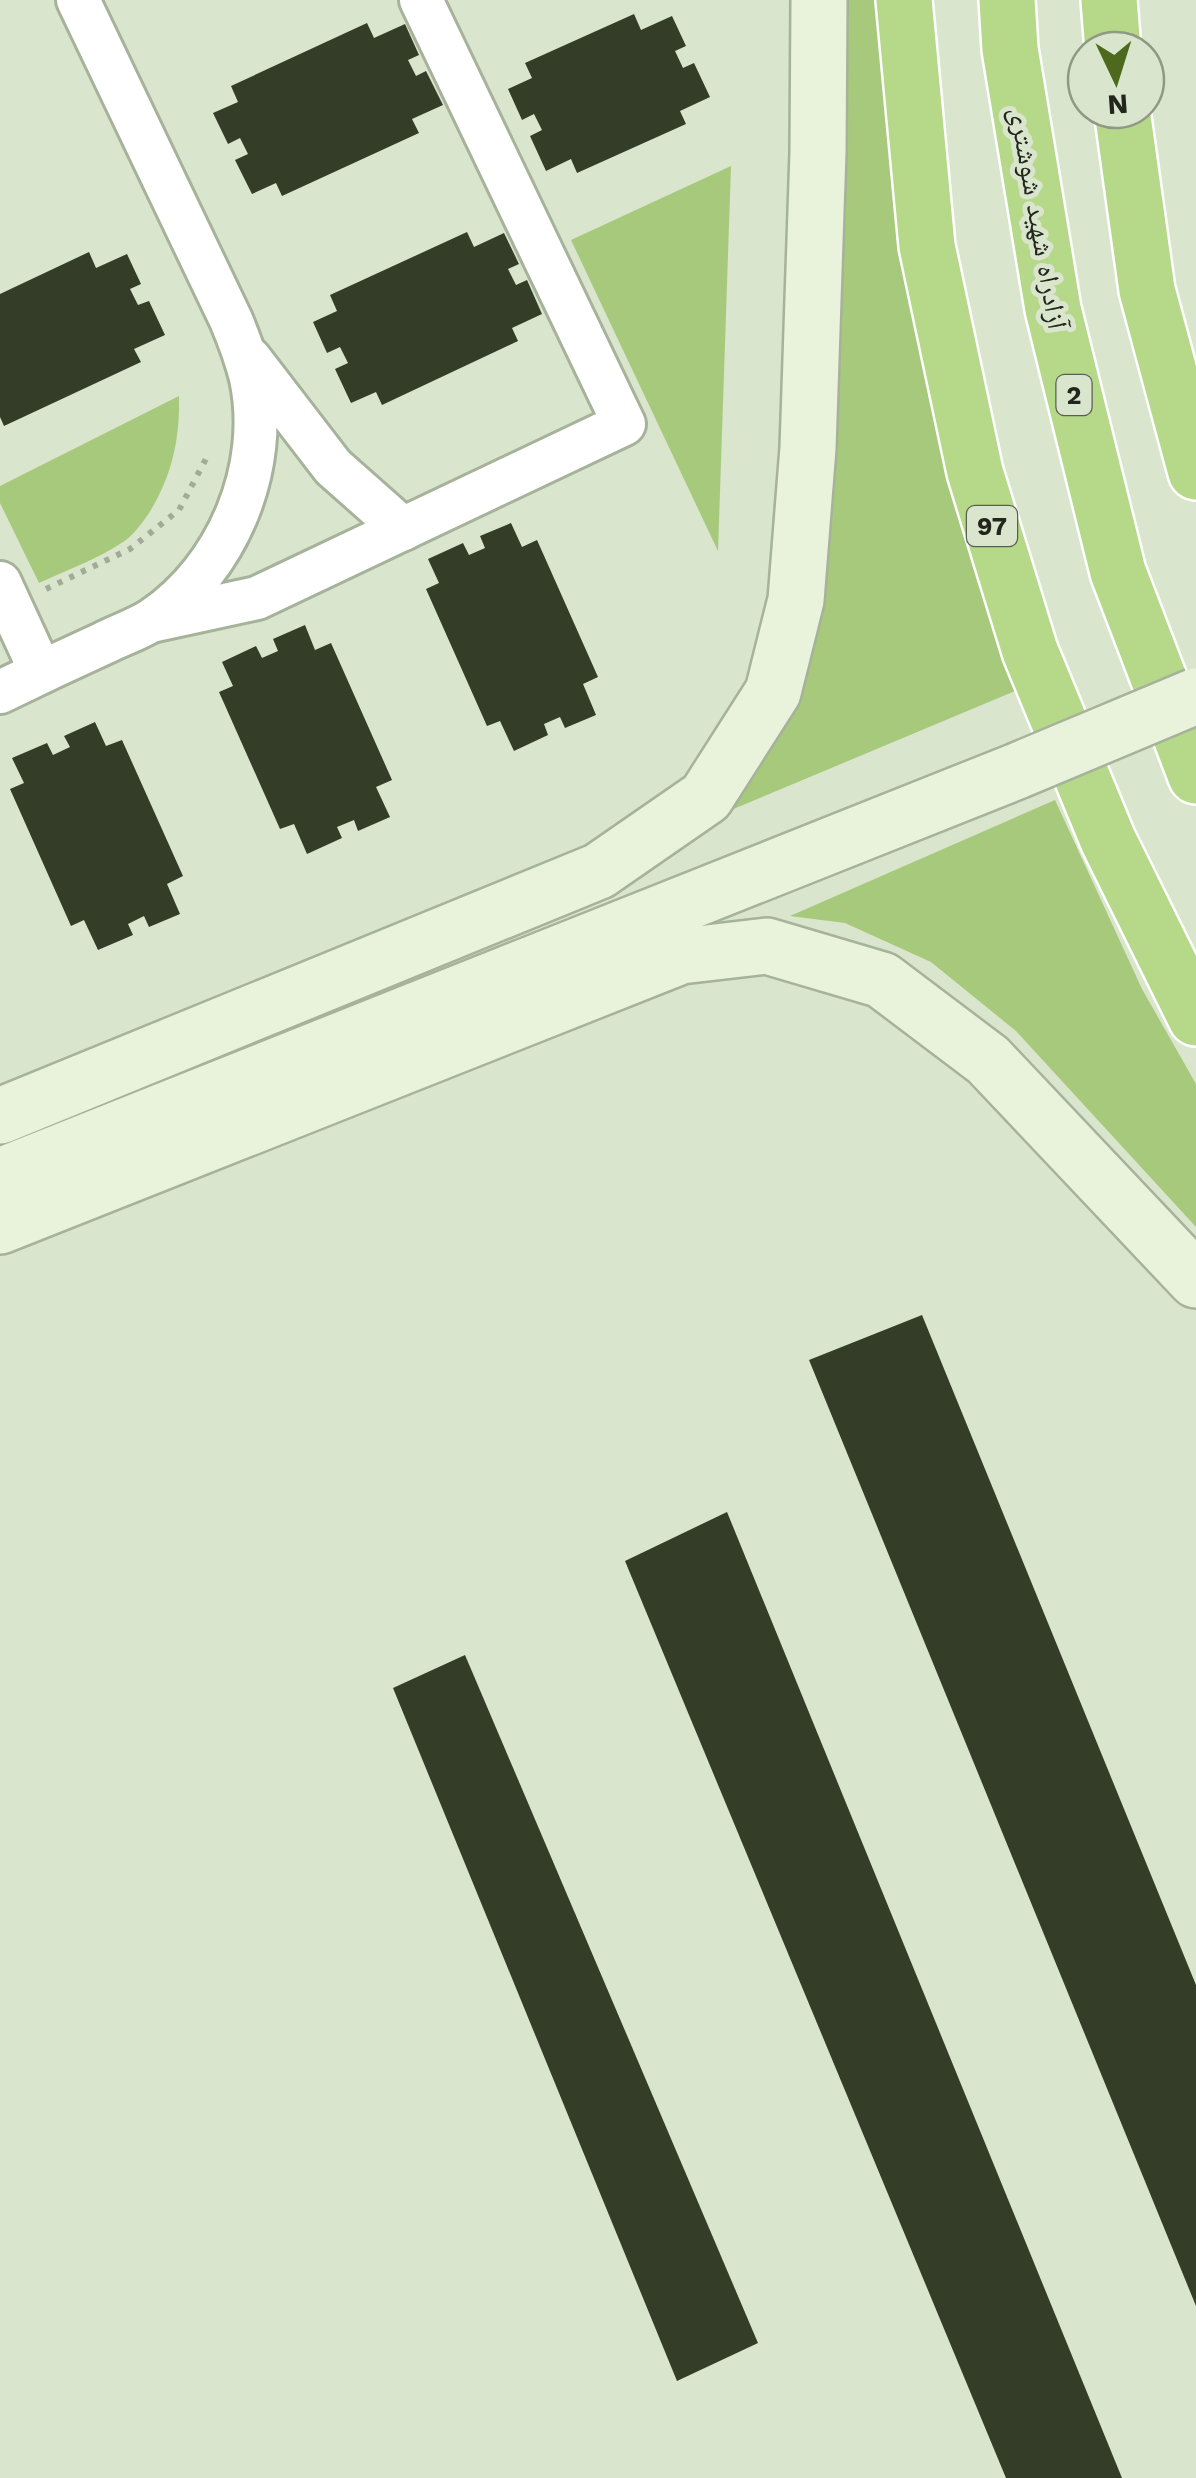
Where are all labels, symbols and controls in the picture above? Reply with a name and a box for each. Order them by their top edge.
north arrow [1066,30,1166,130]
text: N [1106,87,1129,122]
street label: آزادراه شهید شوشتری [1003,105,1074,333]
road number: 2 [1056,375,1092,415]
road number: 97 [967,506,1017,546]

